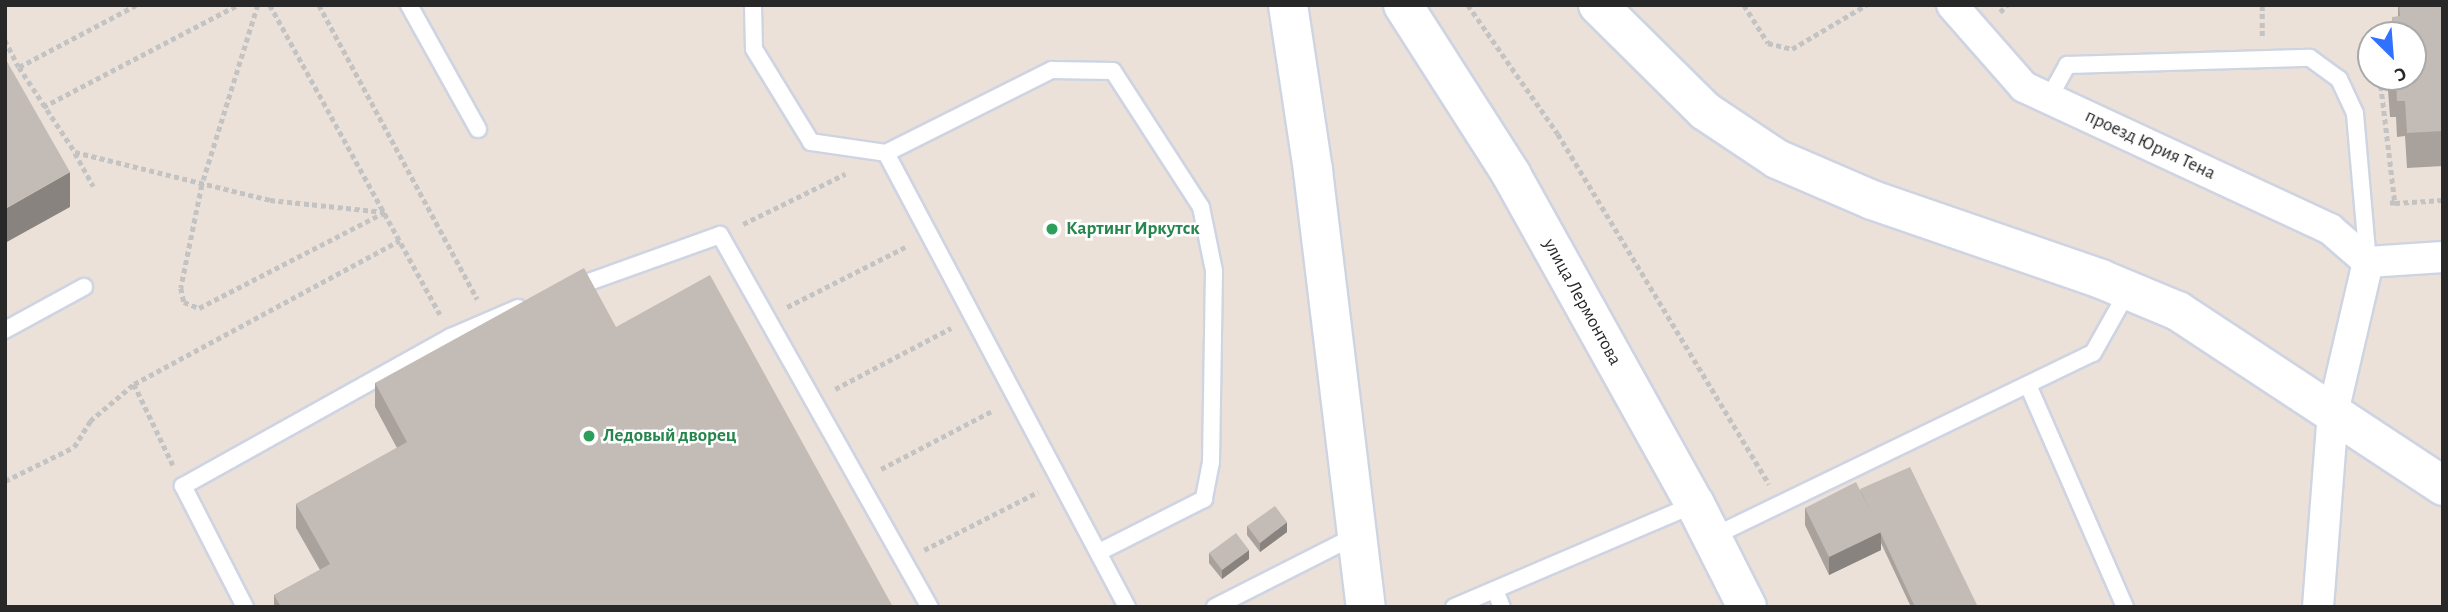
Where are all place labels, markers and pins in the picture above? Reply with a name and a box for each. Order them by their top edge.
place label: Картинг Иркутск [1066,218,1200,240]
marker: Картинг Иркутск [1044,221,1060,237]
place label: Ледовый дворец [603,425,737,447]
marker: Ледовый дворец [581,428,597,444]

